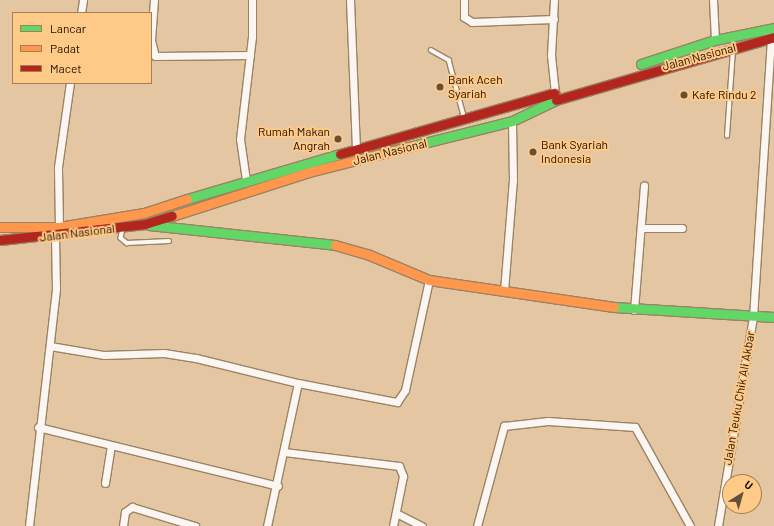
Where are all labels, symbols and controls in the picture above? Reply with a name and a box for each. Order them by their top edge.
legend [12,12,152,84]
text: Lancar [50,21,86,35]
street label: Jalan Nasional [661,40,737,74]
text: Padat [50,41,80,55]
text: Macet [50,61,82,75]
place label: Bank Aceh Syariah [448,73,503,101]
marker: Bank Aceh Syariah [435,82,445,92]
place label: Kafe Rindu 2 [692,88,757,102]
marker: Kafe Rindu 2 [679,90,689,100]
place label: Rumah Makan Angrah [258,125,330,153]
marker: Rumah Makan Angrah [333,134,343,144]
street label: Jalan Nasional [351,136,429,168]
place label: Bank Syariah Indonesia [541,138,608,166]
marker: Bank Syariah Indonesia [528,147,538,157]
street label: Jalan Nasional [39,221,115,245]
street label: Jalan Teuku Chik Ali Akbar [720,330,758,466]
north arrow [722,474,762,514]
text: U [742,478,756,492]

